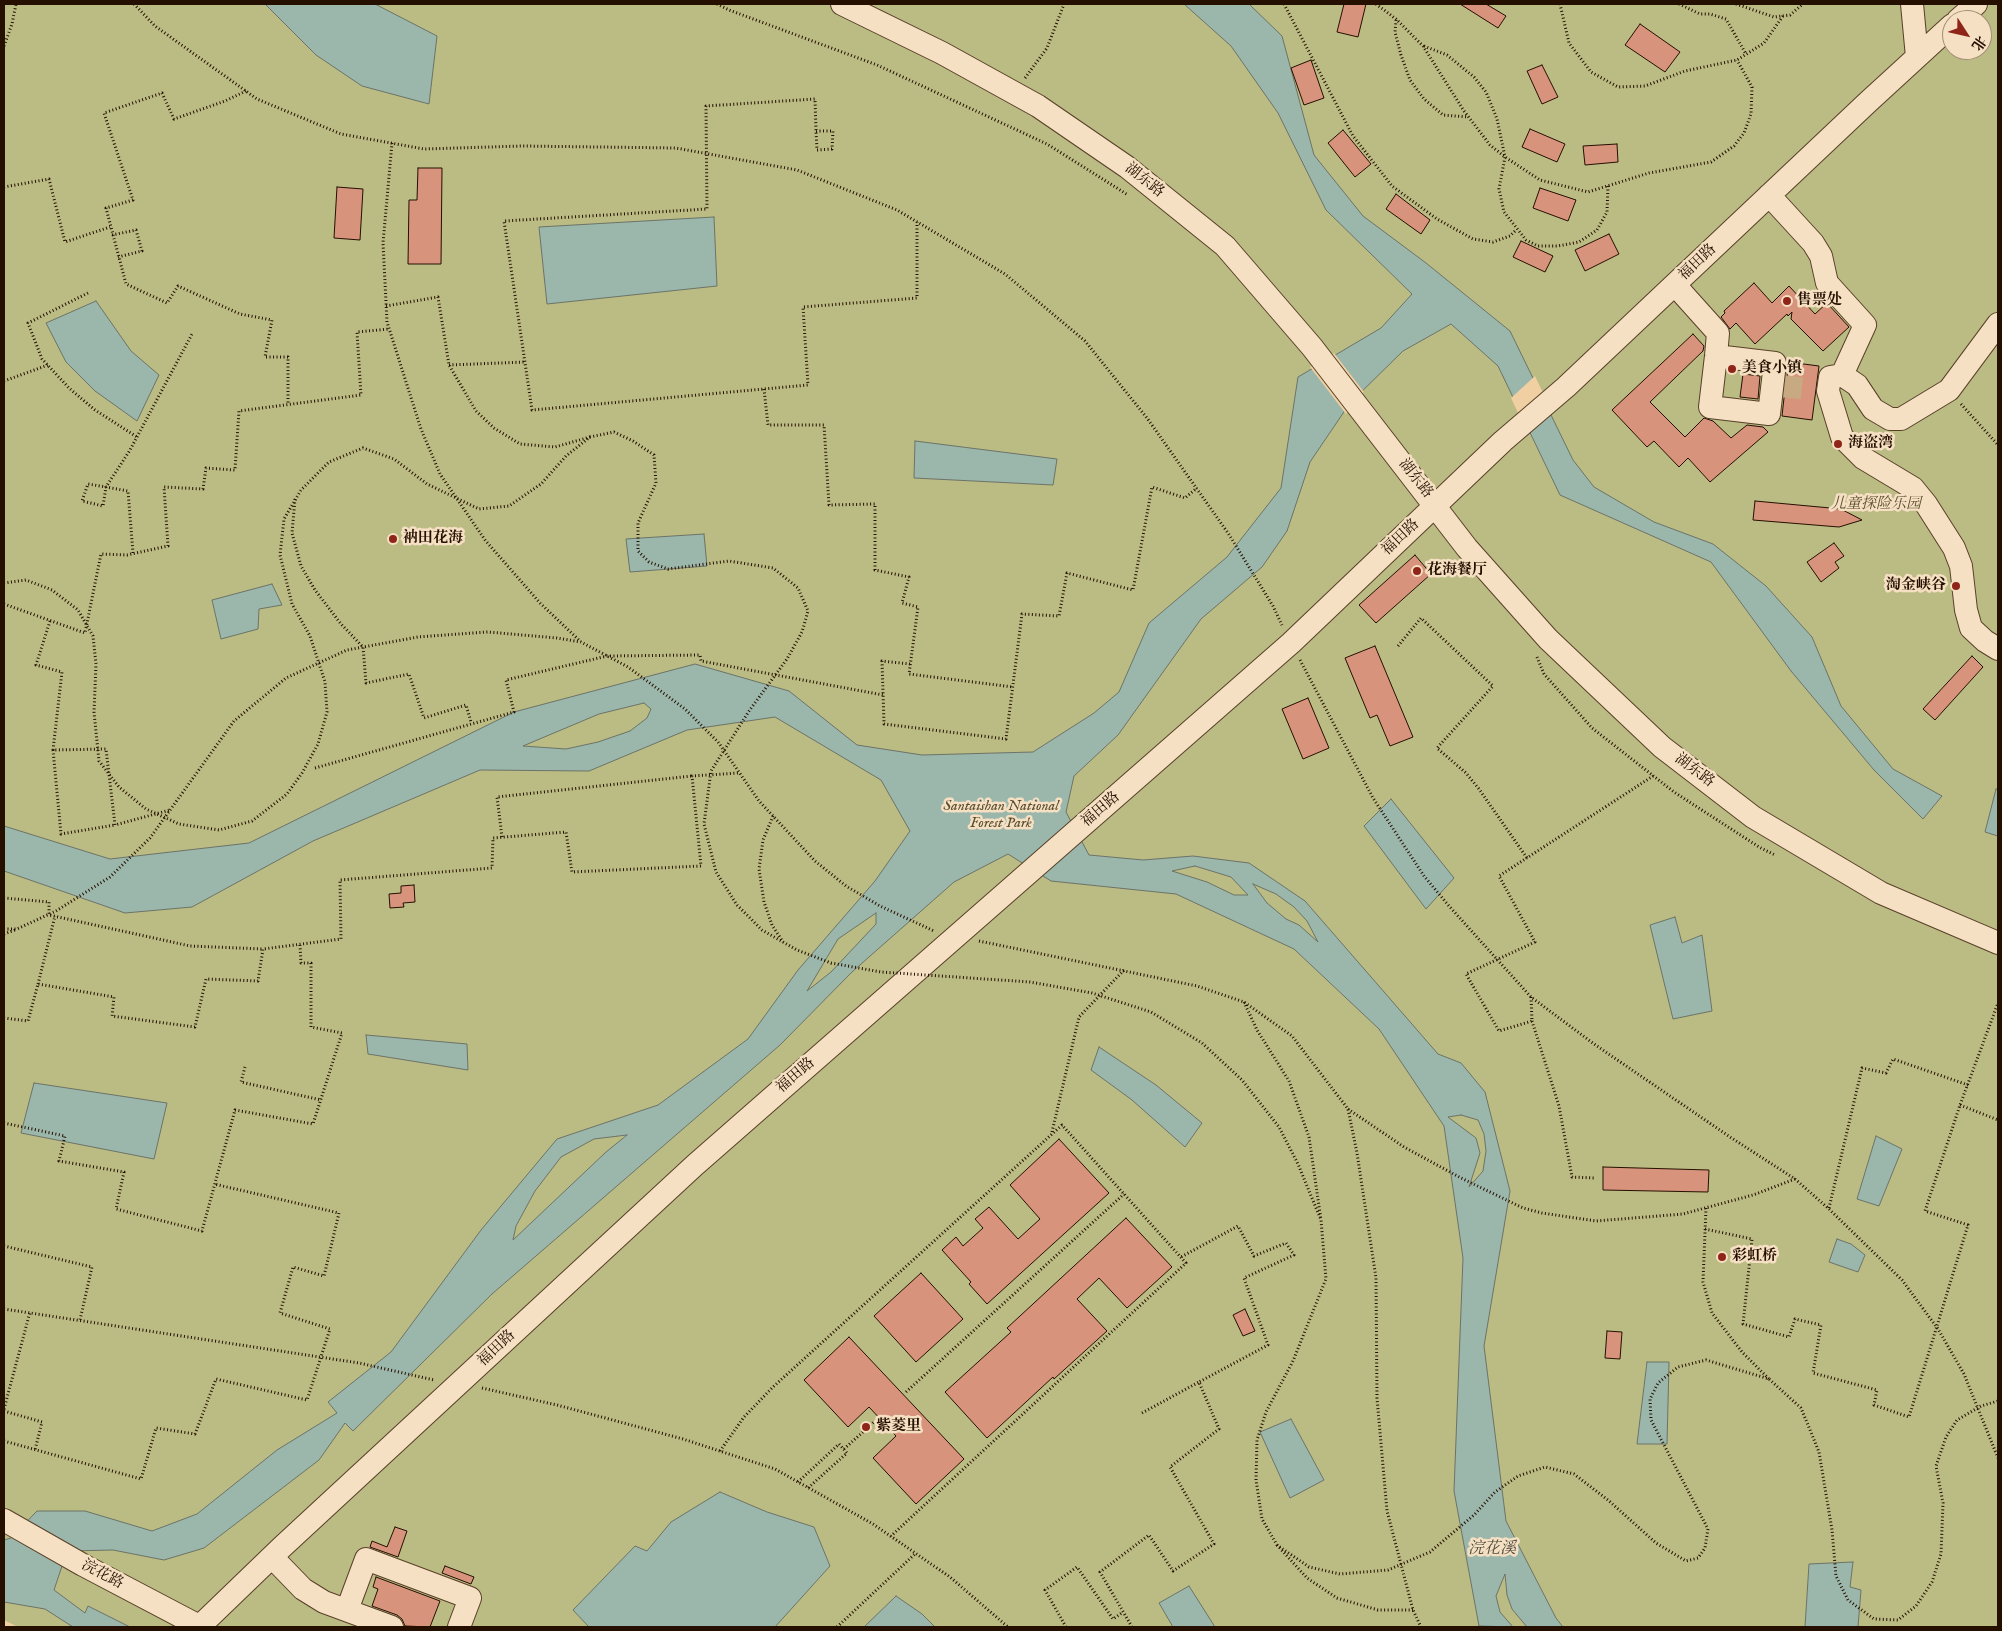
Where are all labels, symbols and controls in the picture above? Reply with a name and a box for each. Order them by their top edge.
north arrow [1942,10,1992,60]
text: 北 [1967,32,1990,54]
street label: 湖东路 [1121,160,1167,202]
street label: 福田路 [1675,241,1721,285]
place label: 售票处 [1797,292,1842,310]
marker: 售票处 [1781,295,1793,307]
place label: 美食小镇 [1742,360,1802,378]
marker: 美食小镇 [1726,363,1738,375]
place label: 海盗湾 [1848,435,1893,453]
marker: 海盗湾 [1832,438,1844,450]
street label: 湖东路 [1394,456,1436,502]
park label: 儿童探险乐园 [1831,496,1921,514]
street label: 福田路 [1378,516,1424,560]
place label: 衲田花海 [403,530,463,548]
marker: 衲田花海 [387,533,399,545]
place label: 花海餐厅 [1427,562,1487,580]
marker: 花海餐厅 [1411,565,1423,577]
place label: 淘金峡谷 [1886,577,1946,595]
marker: 淘金峡谷 [1950,580,1962,592]
street label: 湖东路 [1671,750,1717,792]
street label: 福田路 [1078,788,1124,832]
park label: Santaishan National Forest Park [943,798,1059,833]
street label: 福田路 [773,1054,819,1098]
place label: 彩虹桥 [1732,1248,1777,1266]
marker: 彩虹桥 [1716,1251,1728,1263]
street label: 福田路 [474,1327,520,1371]
place label: 紫菱里 [876,1418,921,1436]
marker: 紫菱里 [860,1421,872,1433]
water label: 浣花溪 [1468,1540,1516,1560]
street label: 浣花路 [78,1556,126,1594]

